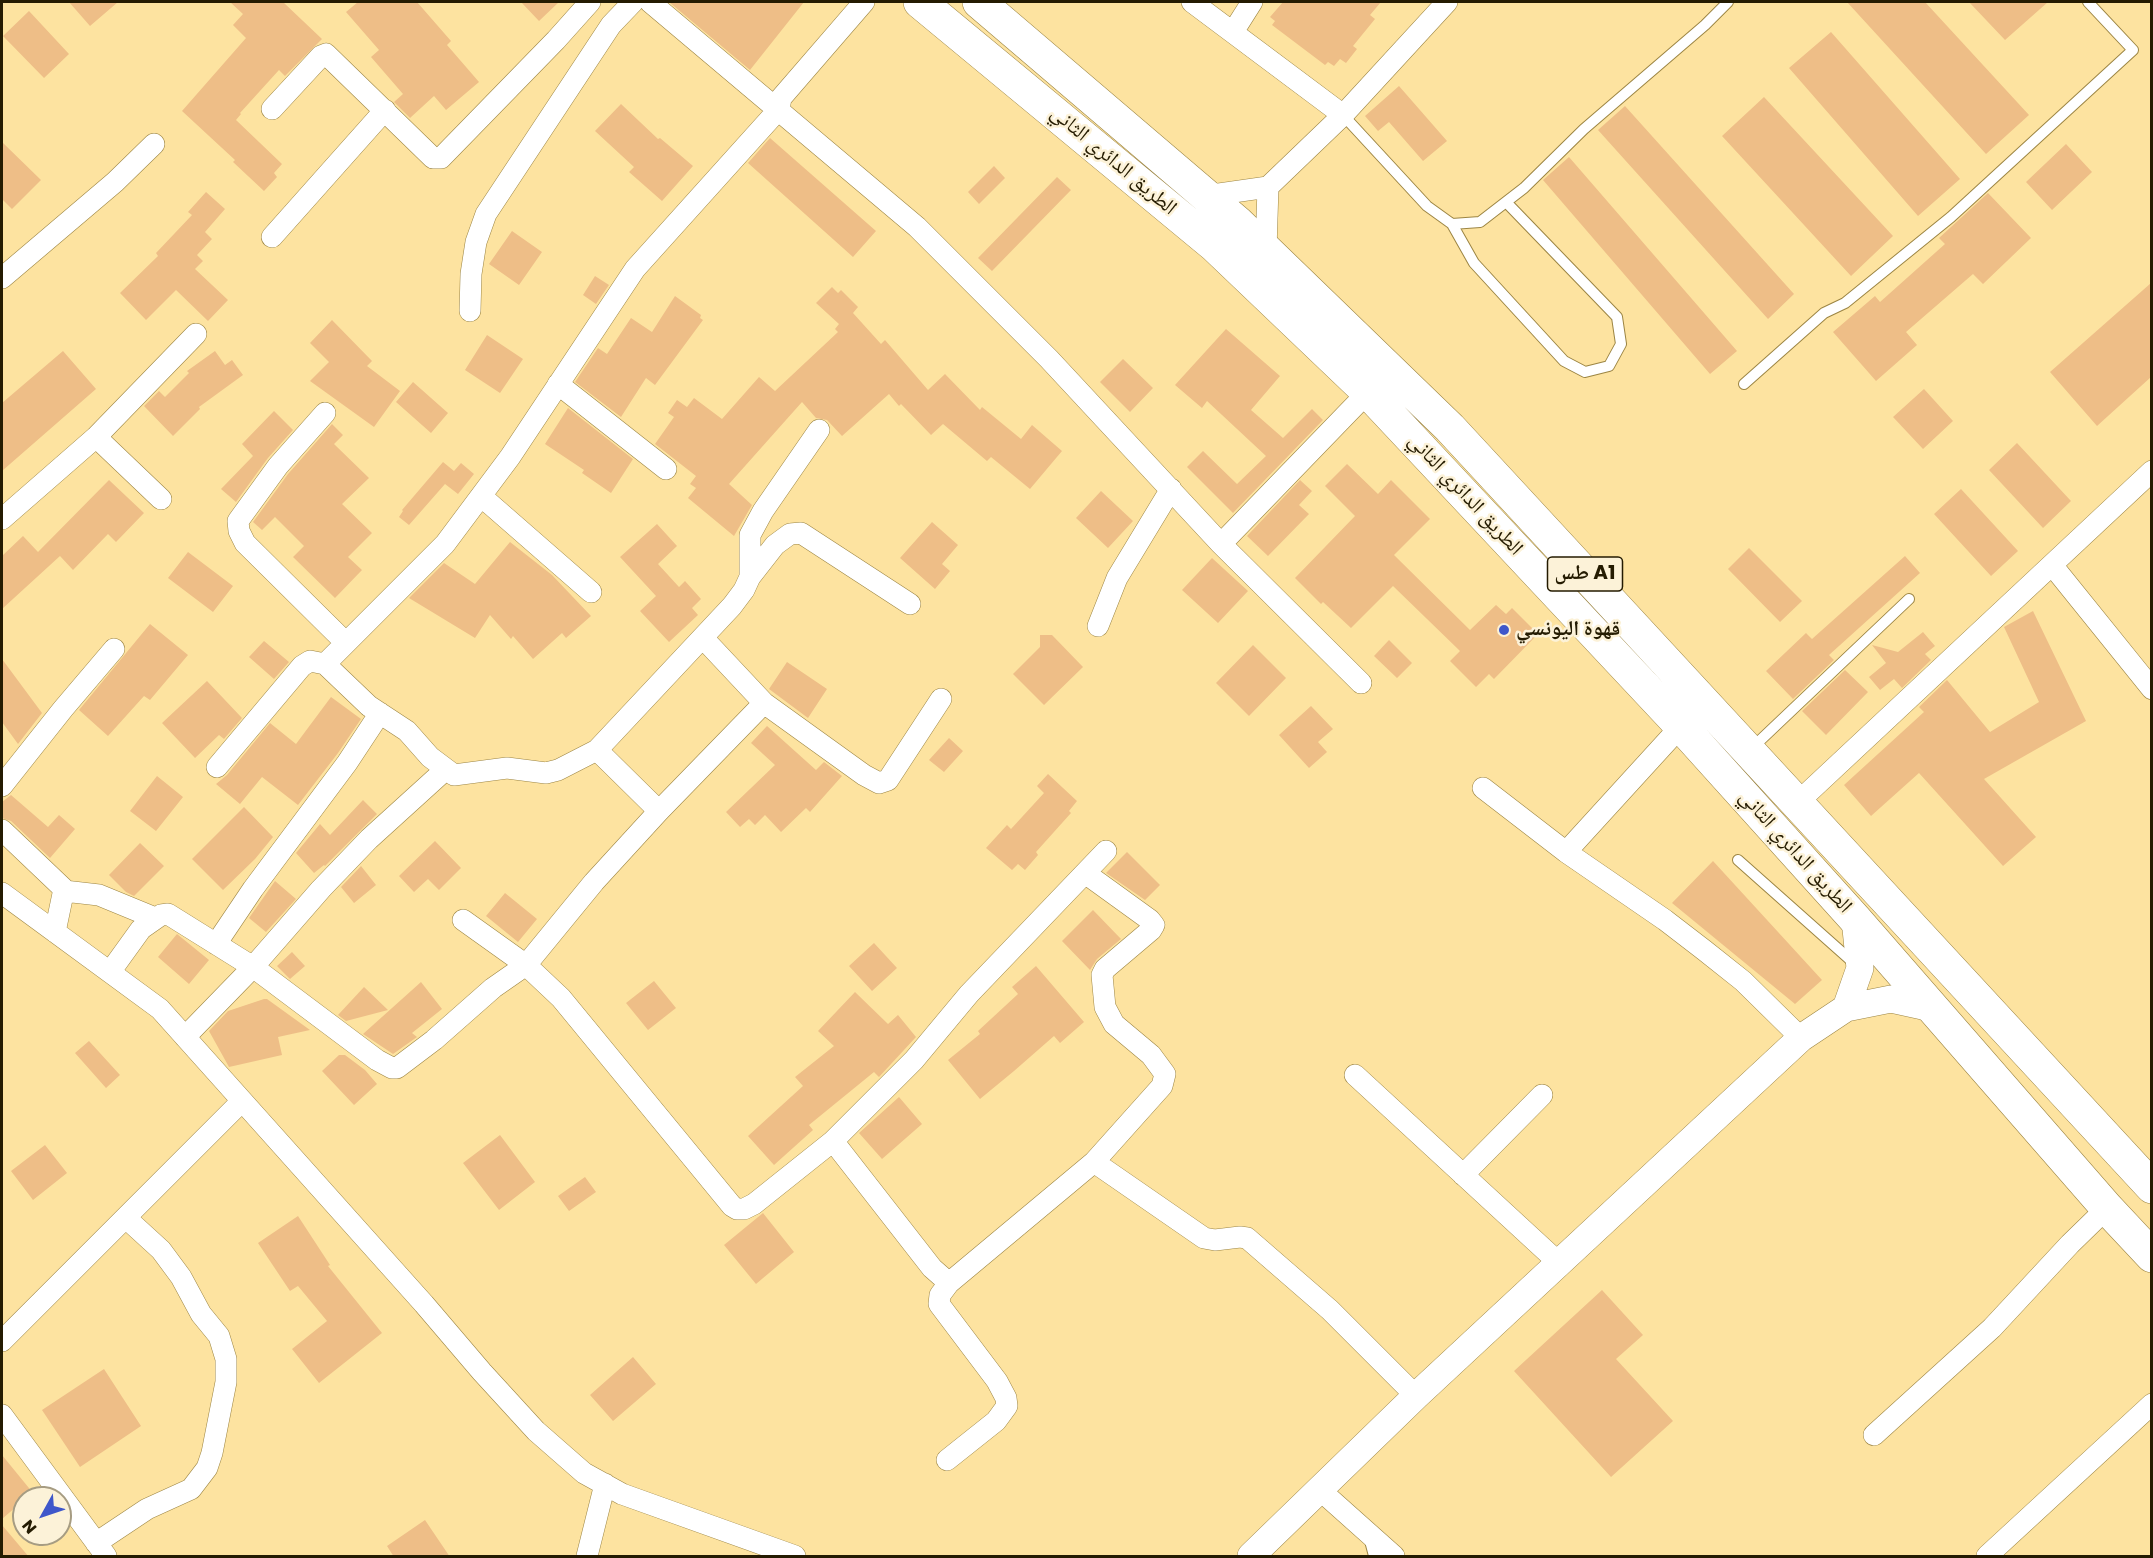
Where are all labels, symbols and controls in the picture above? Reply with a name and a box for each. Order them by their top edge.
street label: الطريق الدائري الثاني [1045,101,1181,221]
street label: الطريق الدائري الثاني [1402,429,1528,561]
road number: طس A1 [1548,557,1622,591]
place label: قهوة اليونسي [1516,617,1620,643]
marker: قهوة اليونسي [1497,623,1511,637]
street label: الطريق الدائري الثاني [1733,785,1857,919]
north arrow [12,1486,72,1546]
text: N [17,1515,42,1539]

